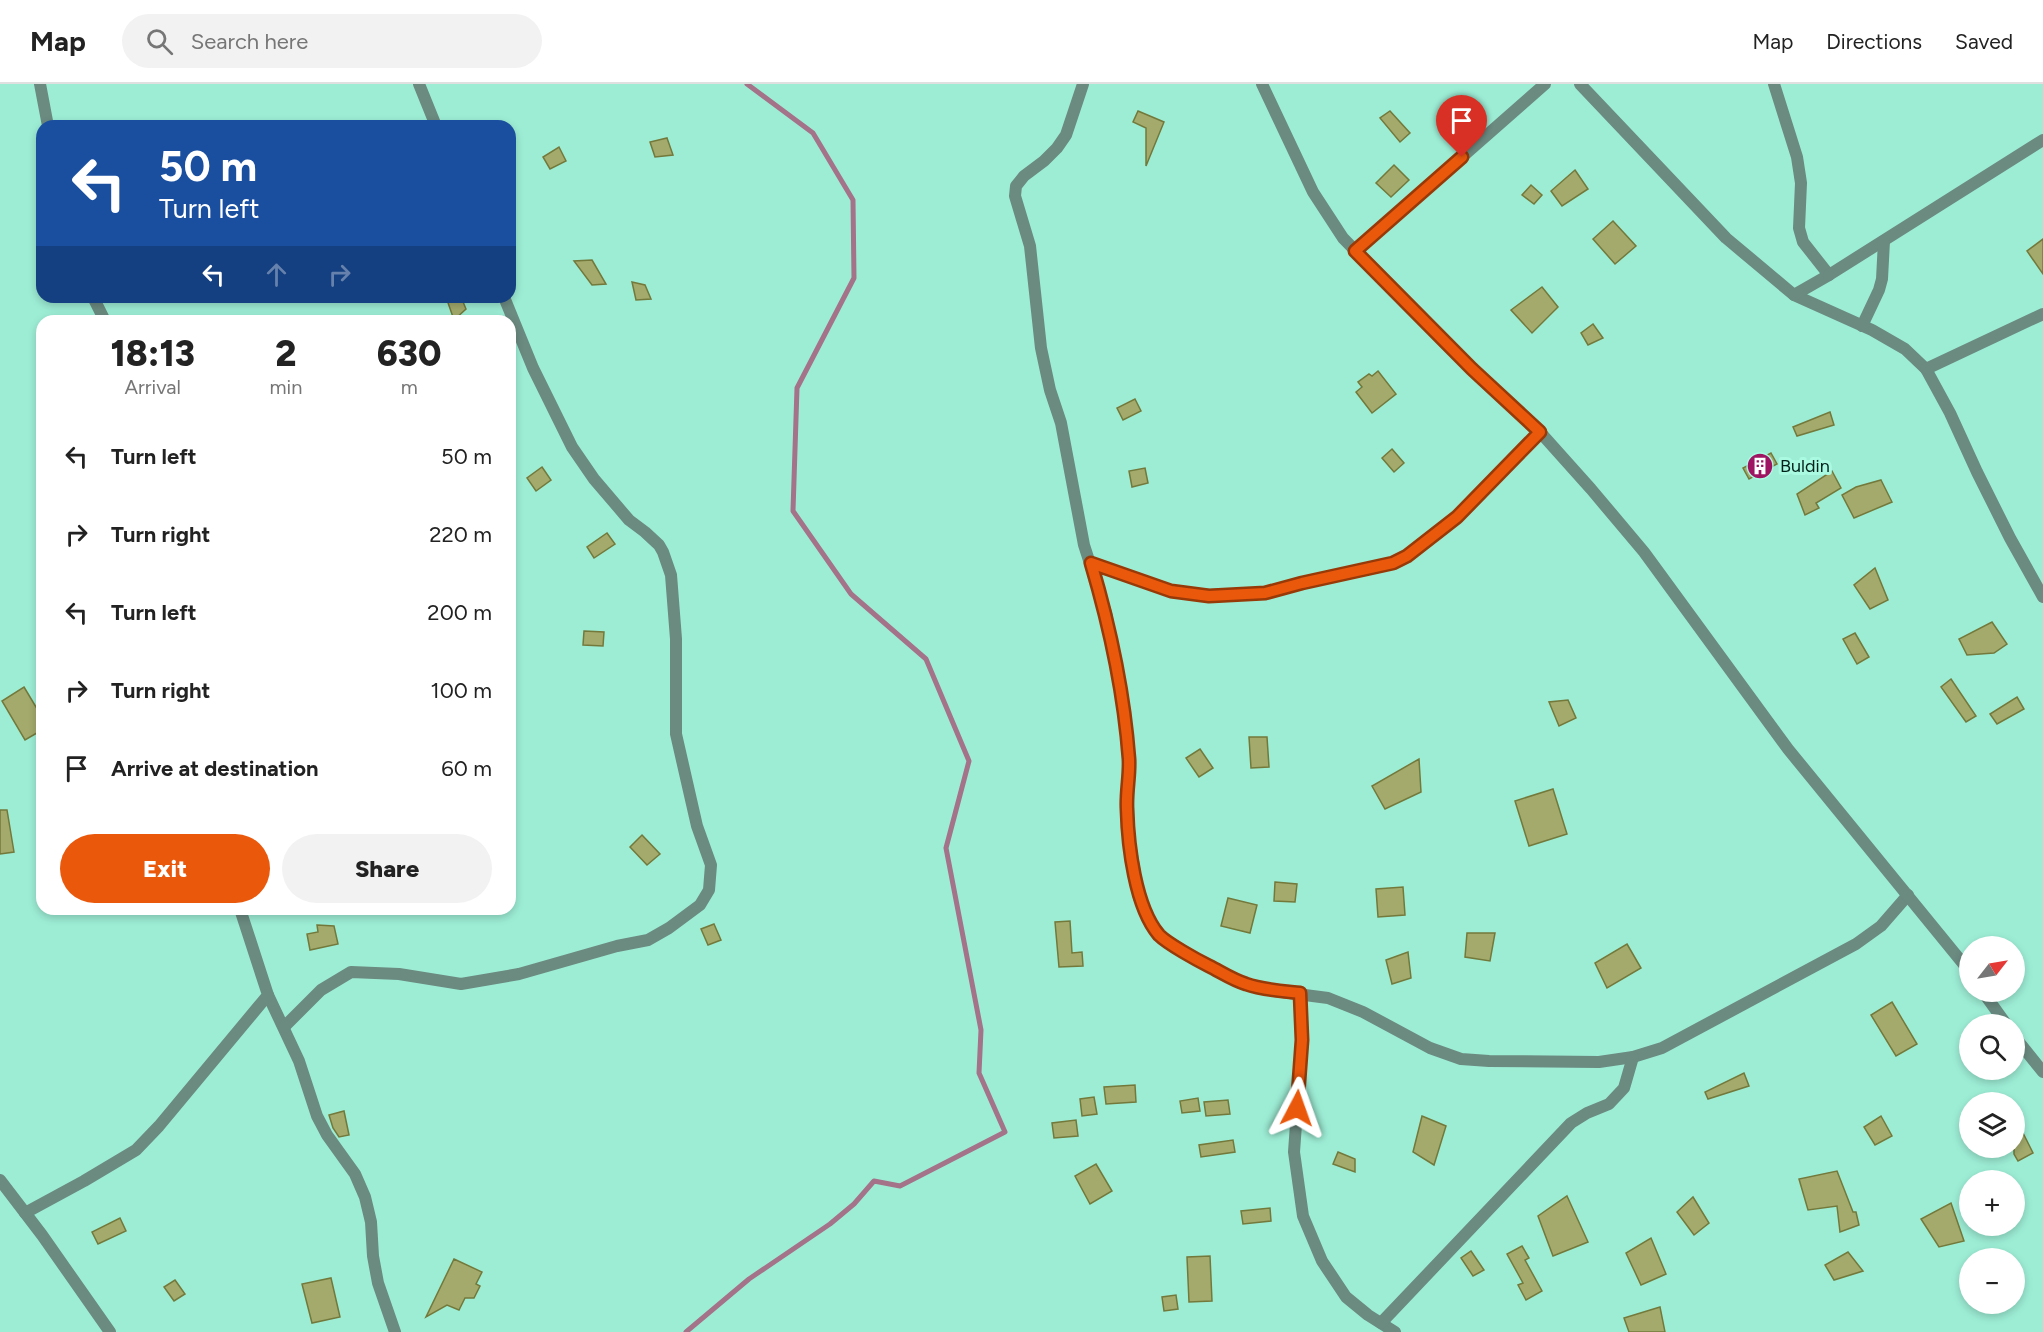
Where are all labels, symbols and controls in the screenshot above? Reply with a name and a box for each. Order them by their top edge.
search box [122,14,542,68]
text: Map [30,24,86,58]
icon: search [143,25,176,58]
text: Search here [191,28,308,55]
text: Map [1752,29,1793,54]
text: Directions [1826,29,1922,54]
text: Saved [1955,29,2013,54]
pin [1436,95,1487,157]
icon: arrive [1445,104,1478,137]
text: 50 m [159,141,257,192]
icon: left [60,144,138,222]
text: Turn left [159,192,259,225]
icon: left [197,258,230,291]
icon: ahead [260,258,293,291]
icon: right [323,258,356,291]
text: 18:13 [110,332,195,375]
text: 2 [275,332,296,375]
text: 630 [377,332,442,375]
text: Arrival [125,375,181,399]
text: min [269,375,302,399]
text: m [401,375,418,399]
icon: left [60,440,93,473]
text: Turn left [111,443,197,470]
text: 50 m [441,443,492,470]
building icon: Buldin [1745,451,1775,481]
place label: Buldin [1780,455,1830,477]
icon: right [60,518,93,551]
text: Turn right [111,521,210,548]
text: 220 m [429,521,492,548]
icon: left [60,596,93,629]
text: Turn left [111,599,197,626]
text: 200 m [427,599,492,626]
icon: right [60,674,93,707]
text: Turn right [111,677,210,704]
text: 100 m [431,677,492,704]
icon: arrive [60,752,93,785]
text: Arrive at destination [111,755,319,782]
text: 60 m [441,755,492,782]
button: Exit [60,834,270,903]
button: Share [282,834,492,903]
north arrow [1959,936,2025,1002]
map controls [1959,936,2025,1314]
button: search [1959,1014,2025,1080]
position arrow [1265,1076,1329,1140]
button: layers [1959,1092,2025,1158]
button: + [1959,1170,2025,1236]
button: − [1959,1248,2025,1314]

